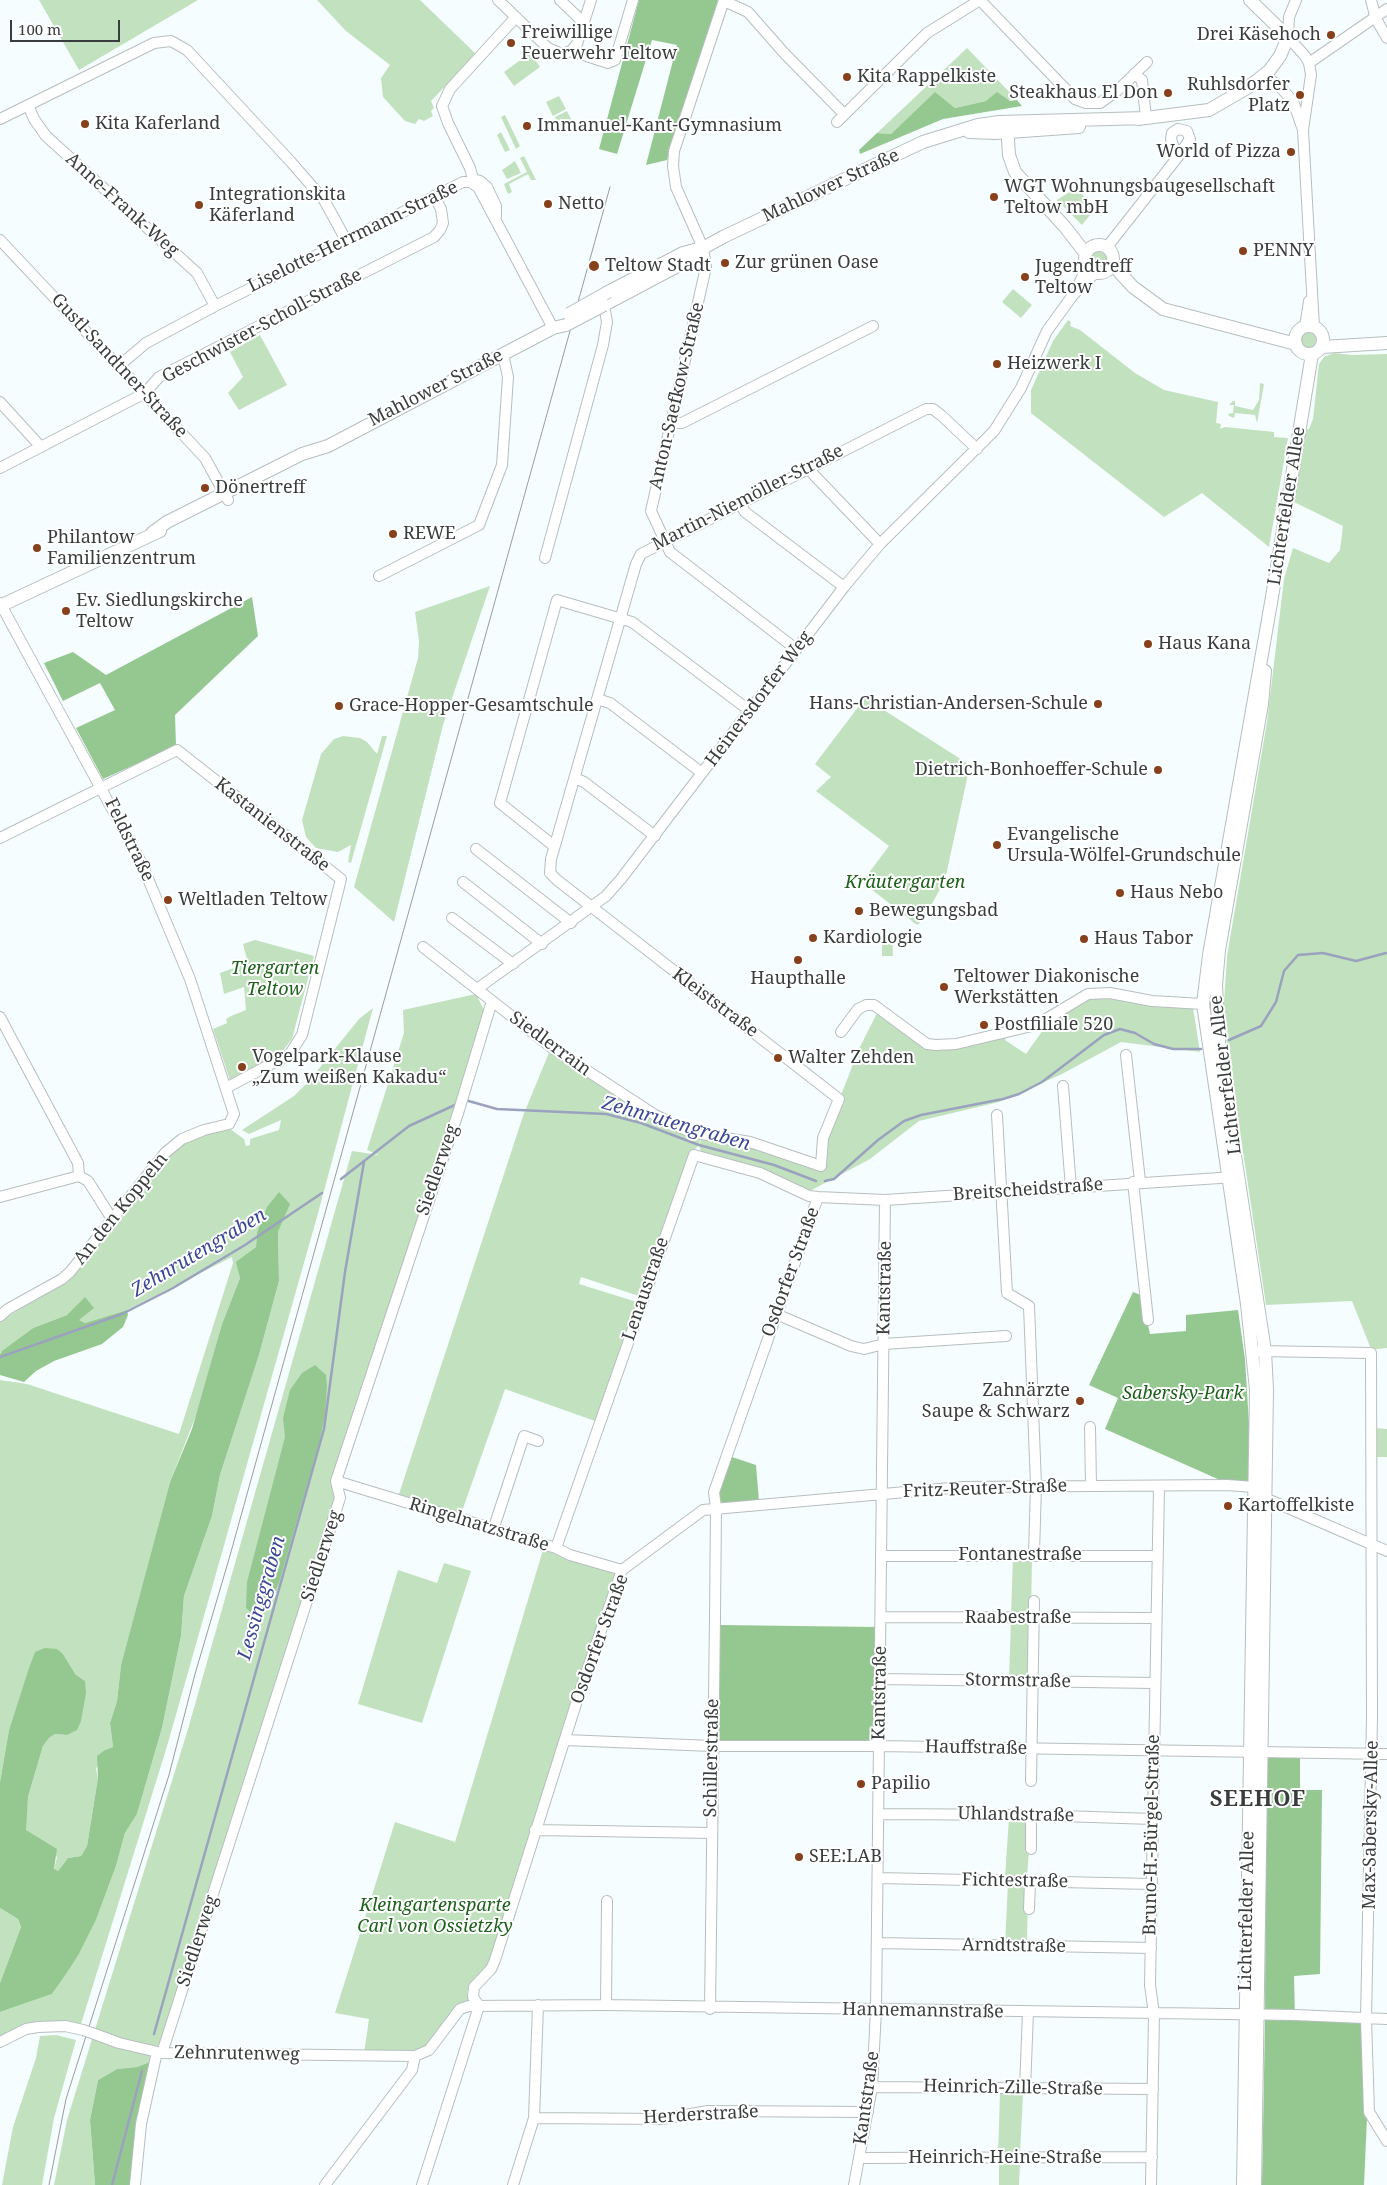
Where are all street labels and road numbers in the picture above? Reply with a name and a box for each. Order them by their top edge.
street label: Mahlower Straße [759,145,903,227]
street label: Anne-Frank-Weg [61,149,183,261]
street label: Liselotte-Herrmann-Straße [244,177,462,297]
street label: Geschwister-Scholl-Straße [158,264,366,388]
street label: Gustl-Sandtner-Straße [46,289,192,443]
street label: Anton-Saefkow-Straße [645,300,709,492]
street label: Mahlower Straße [365,345,507,431]
street label: Lichterfelder Allee [1264,425,1310,587]
street label: Martin-Niemöller-Straße [649,440,847,556]
street label: Heinersdorfer Weg [701,627,817,771]
street label: Kastanienstraße [210,773,334,877]
street label: Feldstraße [100,795,158,885]
street label: Kleiststraße [668,964,762,1042]
street label: Lichterfelder Allee [1206,994,1246,1156]
street label: Siedlerrain [505,1007,595,1081]
street label: Siedlerweg [412,1122,464,1218]
street label: An den Koppeln [69,1149,173,1269]
street label: Breitscheidstraße [952,1174,1104,1206]
street label: Osdorfer Straße [758,1204,824,1340]
street label: Lenaustraße [618,1234,674,1344]
street label: Kantstraße [873,1240,897,1336]
street label: Fritz-Reuter-Straße [902,1475,1068,1503]
street label: Ringelnatzstraße [406,1493,552,1557]
street label: Siedlerweg [297,1508,347,1604]
street label: Fontanestraße [958,1544,1082,1566]
street label: Osdorfer Straße [567,1571,633,1707]
street label: Raabestraße [965,1607,1071,1629]
street label: Kantstraße [868,1645,892,1741]
street label: Stormstraße [965,1669,1071,1693]
street label: Schillerstraße [700,1698,724,1818]
street label: Bruno-H.-Bürgel-Straße [1139,1734,1165,1936]
street label: Hauffstraße [925,1736,1027,1760]
street label: Max-Sabersky-Allee [1359,1740,1383,1910]
street label: Uhlandstraße [957,1803,1075,1827]
street label: Lichterfelder Allee [1235,1831,1259,1991]
street label: Fichtestraße [962,1869,1068,1893]
street label: Siedlerweg [173,1893,223,1989]
street label: Arndtstraße [962,1934,1066,1958]
street label: Hannemannstraße [842,1999,1004,2023]
street label: Zehnrutenweg [174,2042,300,2066]
street label: Kantstraße [850,2050,884,2146]
street label: Heinrich-Zille-Straße [923,2076,1103,2100]
street label: Herderstraße [643,2101,759,2129]
street label: Heinrich-Heine-Straße [908,2147,1102,2169]

